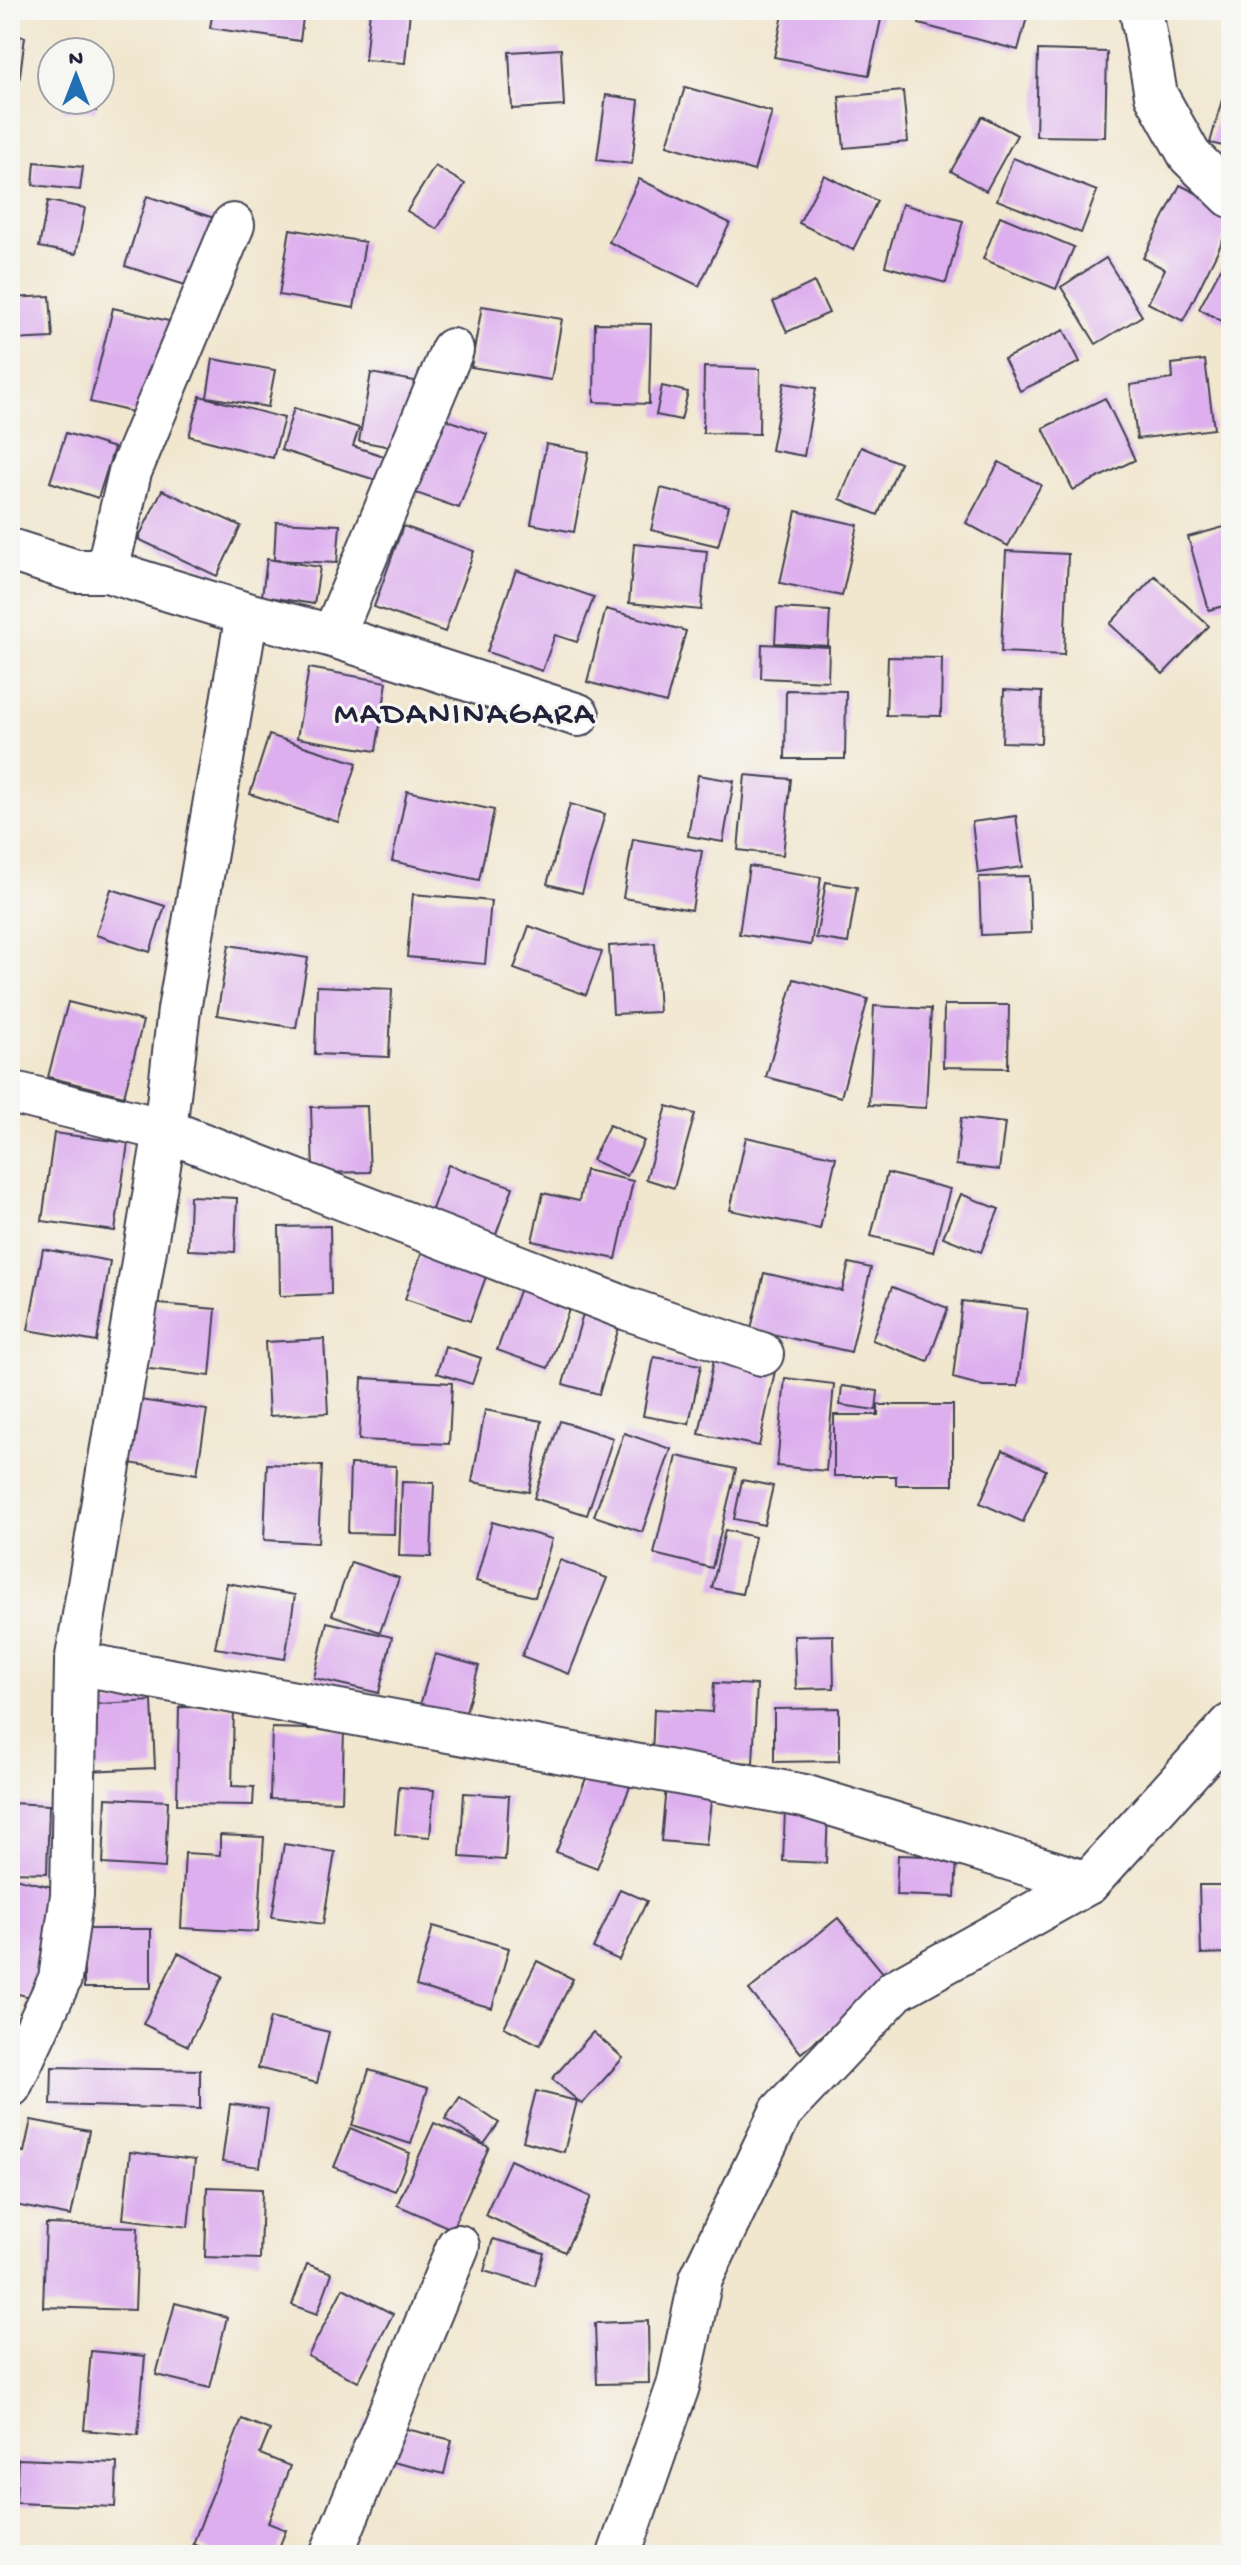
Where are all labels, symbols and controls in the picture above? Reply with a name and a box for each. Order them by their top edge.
north arrow [36,36,116,116]
text: N [69,47,83,73]
district label: MADANINAGARA [334,696,596,736]

